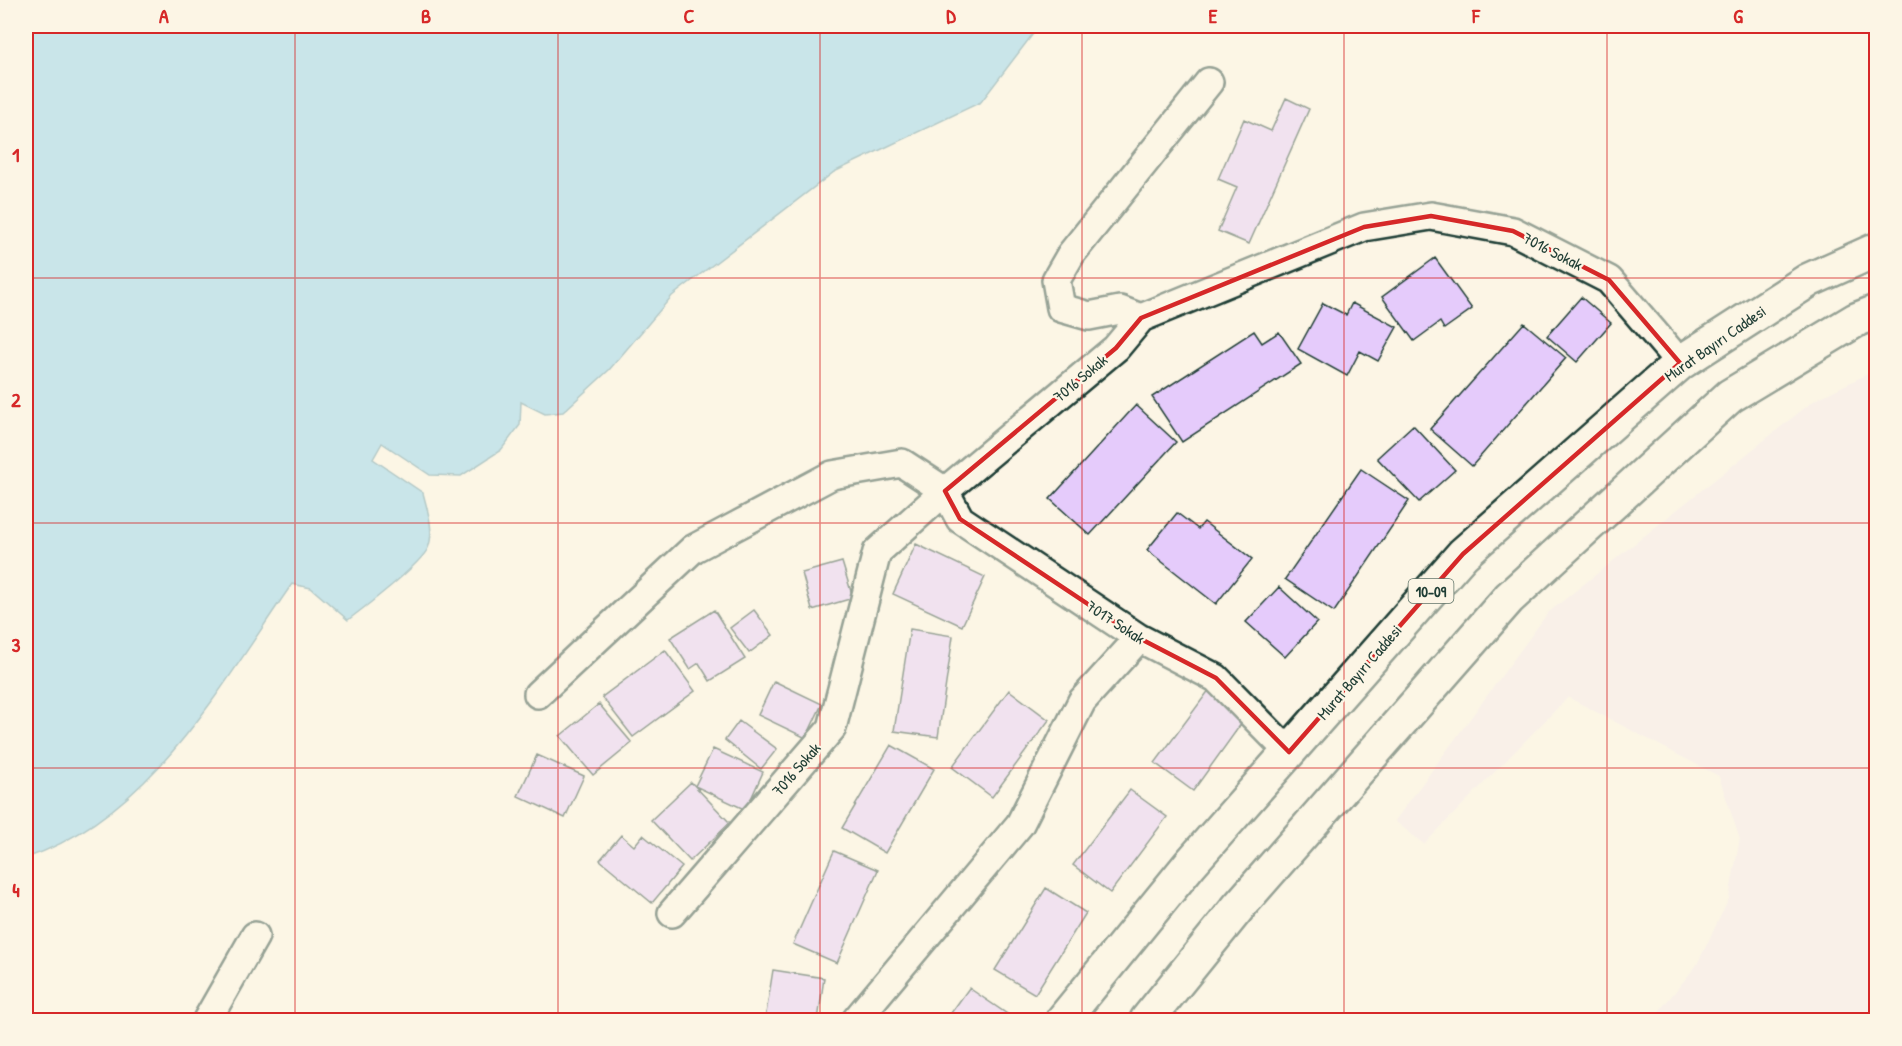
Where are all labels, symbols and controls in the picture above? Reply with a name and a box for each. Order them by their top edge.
text: A [159,2,169,29]
text: B [421,2,431,29]
text: C [684,2,695,29]
text: D [946,2,956,29]
text: E [1209,2,1218,29]
text: F [1471,2,1481,29]
text: G [1733,2,1743,29]
text: 1 [12,141,20,168]
street label: 7016 Sokak [1519,227,1587,276]
street label: Murat Bayırı Caddesi [1660,300,1770,386]
street label: 7016 Sokak [1048,349,1112,407]
text: 2 [11,386,21,413]
road number: 10-09 [1408,579,1454,603]
street label: 7017 Sokak [1082,595,1150,649]
street label: Murat Bayırı Caddesi [1312,620,1406,724]
text: 3 [12,631,21,658]
street label: 7016 Sokak [767,737,826,800]
text: 4 [12,876,20,903]

